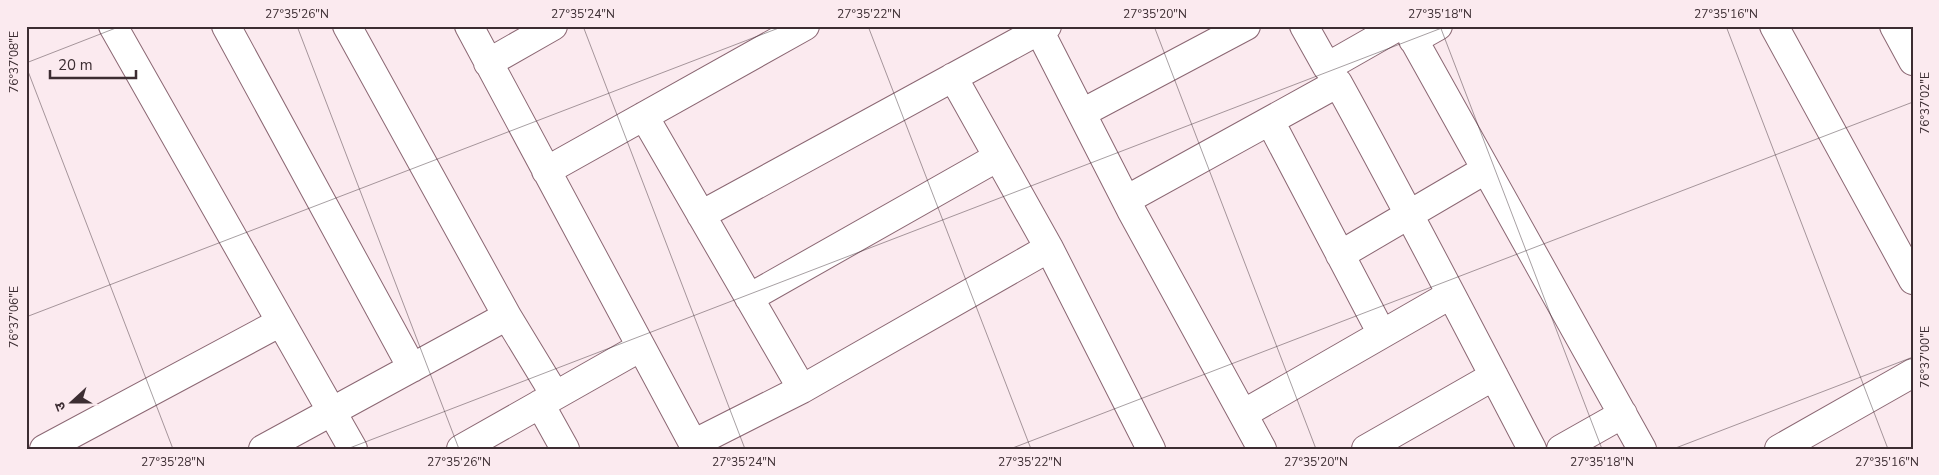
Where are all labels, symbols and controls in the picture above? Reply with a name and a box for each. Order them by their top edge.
text: 27°35'26"N [265,6,329,22]
text: 27°35'24"N [551,6,615,22]
text: 27°35'22"N [837,6,901,22]
text: 27°35'20"N [1123,6,1187,22]
text: 27°35'18"N [1408,6,1472,22]
text: 27°35'16"N [1694,6,1758,22]
text: 76°37'08"E [6,31,22,93]
scale bar [50,48,136,80]
text: 20 m [58,55,93,75]
text: 76°37'02"E [1917,72,1933,134]
text: 76°37'06"E [6,286,22,348]
text: 76°37'00"E [1917,326,1933,388]
north arrow [48,378,98,428]
text: उ [50,399,71,414]
text: 27°35'28"N [141,454,205,470]
text: 27°35'26"N [427,454,491,470]
text: 27°35'24"N [712,454,776,470]
text: 27°35'22"N [998,454,1062,470]
text: 27°35'20"N [1284,454,1348,470]
text: 27°35'18"N [1570,454,1634,470]
text: 27°35'16"N [1855,454,1919,470]

